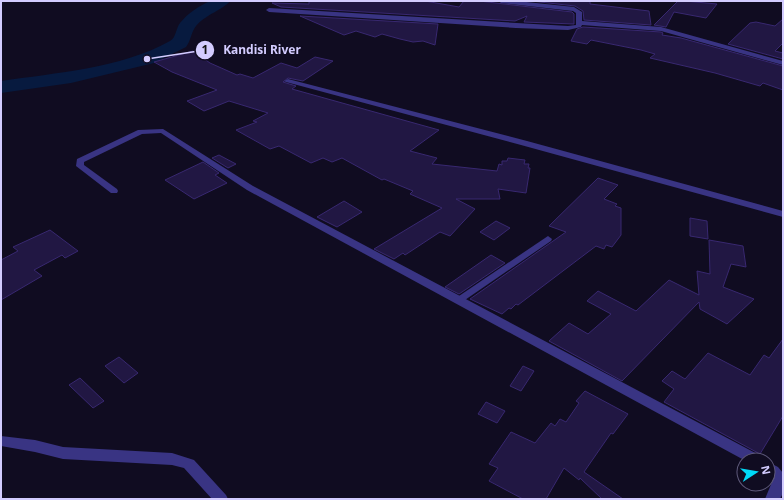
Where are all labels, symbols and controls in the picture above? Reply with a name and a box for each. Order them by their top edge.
callout: Kandisi River [195,38,309,62]
text: 1 [202,41,208,58]
text: Kandisi River [223,41,301,58]
north arrow [736,452,776,492]
text: N [758,464,775,476]

